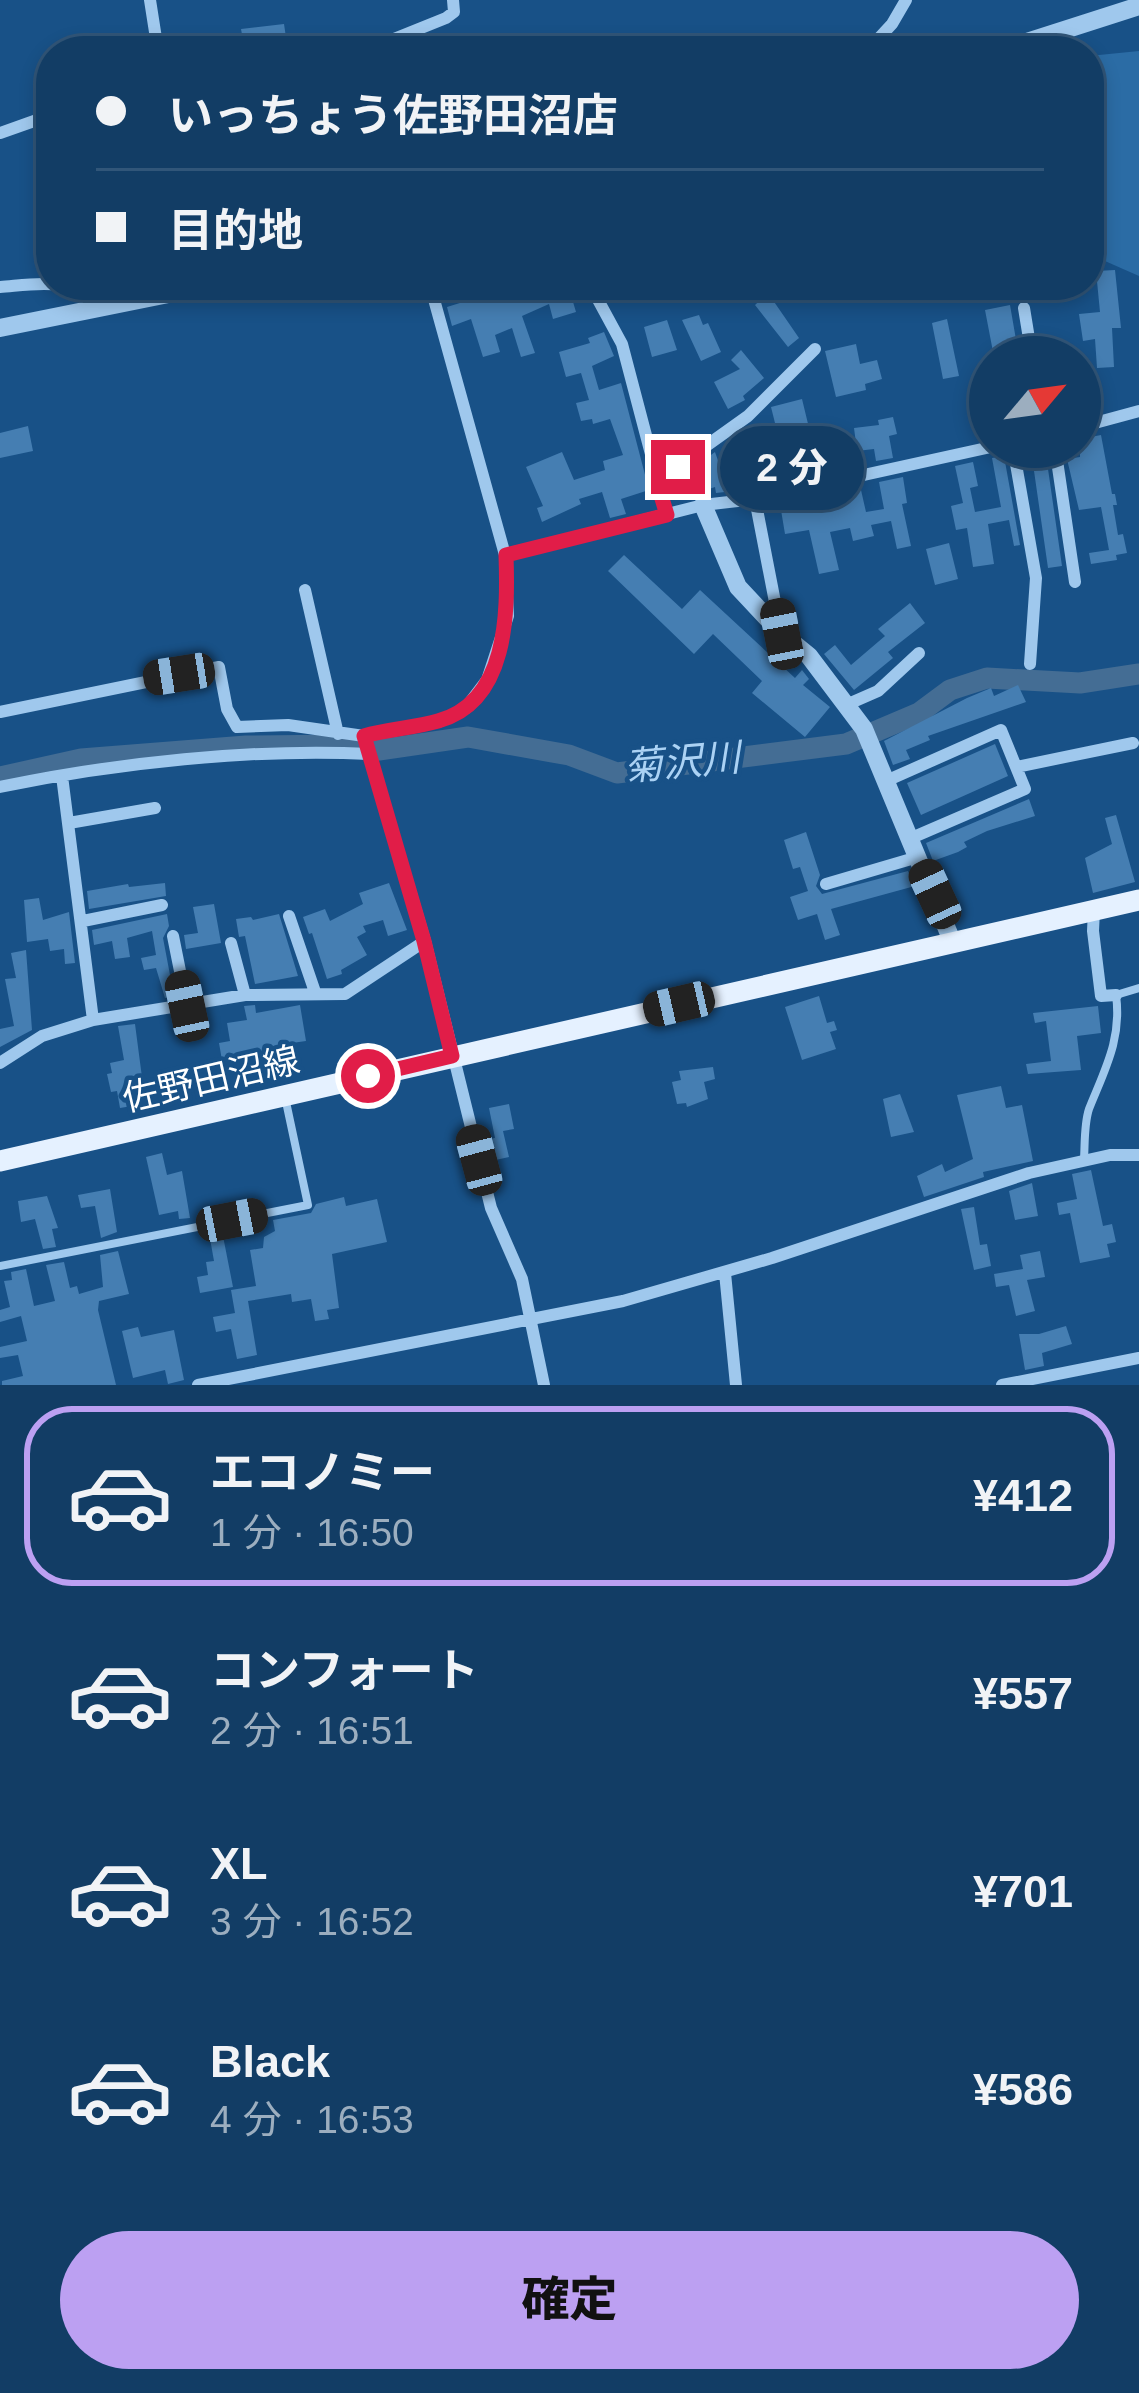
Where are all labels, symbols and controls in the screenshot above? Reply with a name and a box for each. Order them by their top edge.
text: いっちょう佐野田沼店 [168,90,618,141]
text: 目的地 [168,205,303,256]
north arrow [969,336,1101,468]
map controls [969,336,1101,468]
callout: 2 分 [720,425,864,509]
route end [651,440,705,494]
text: 2 分 [756,446,828,489]
car [757,595,807,673]
car [141,651,217,697]
water label: 菊沢川 [622,735,746,789]
car [903,854,967,934]
car [162,967,212,1045]
car [640,978,718,1030]
street label: 佐野田沼線 [119,1039,303,1119]
route start [341,1049,395,1103]
car [452,1121,506,1199]
car [193,1195,271,1245]
icon: car [66,1442,174,1550]
text: エコノミー [210,1447,435,1498]
text: ¥412 [973,1470,1073,1521]
text: 1 分 · 16:50 [210,1511,414,1554]
icon: car [66,1640,174,1748]
text: コンフォート [210,1645,479,1696]
text: ¥557 [973,1668,1073,1719]
text: 2 分 · 16:51 [210,1709,414,1752]
icon: car [66,1838,174,1946]
text: XL [210,1838,268,1889]
text: ¥701 [973,1866,1073,1917]
text: 3 分 · 16:52 [210,1900,414,1943]
icon: car [66,2036,174,2144]
text: Black [210,2036,330,2087]
text: ¥586 [973,2064,1073,2115]
text: 4 分 · 16:53 [210,2098,414,2141]
button: 確定 [60,2231,1079,2369]

